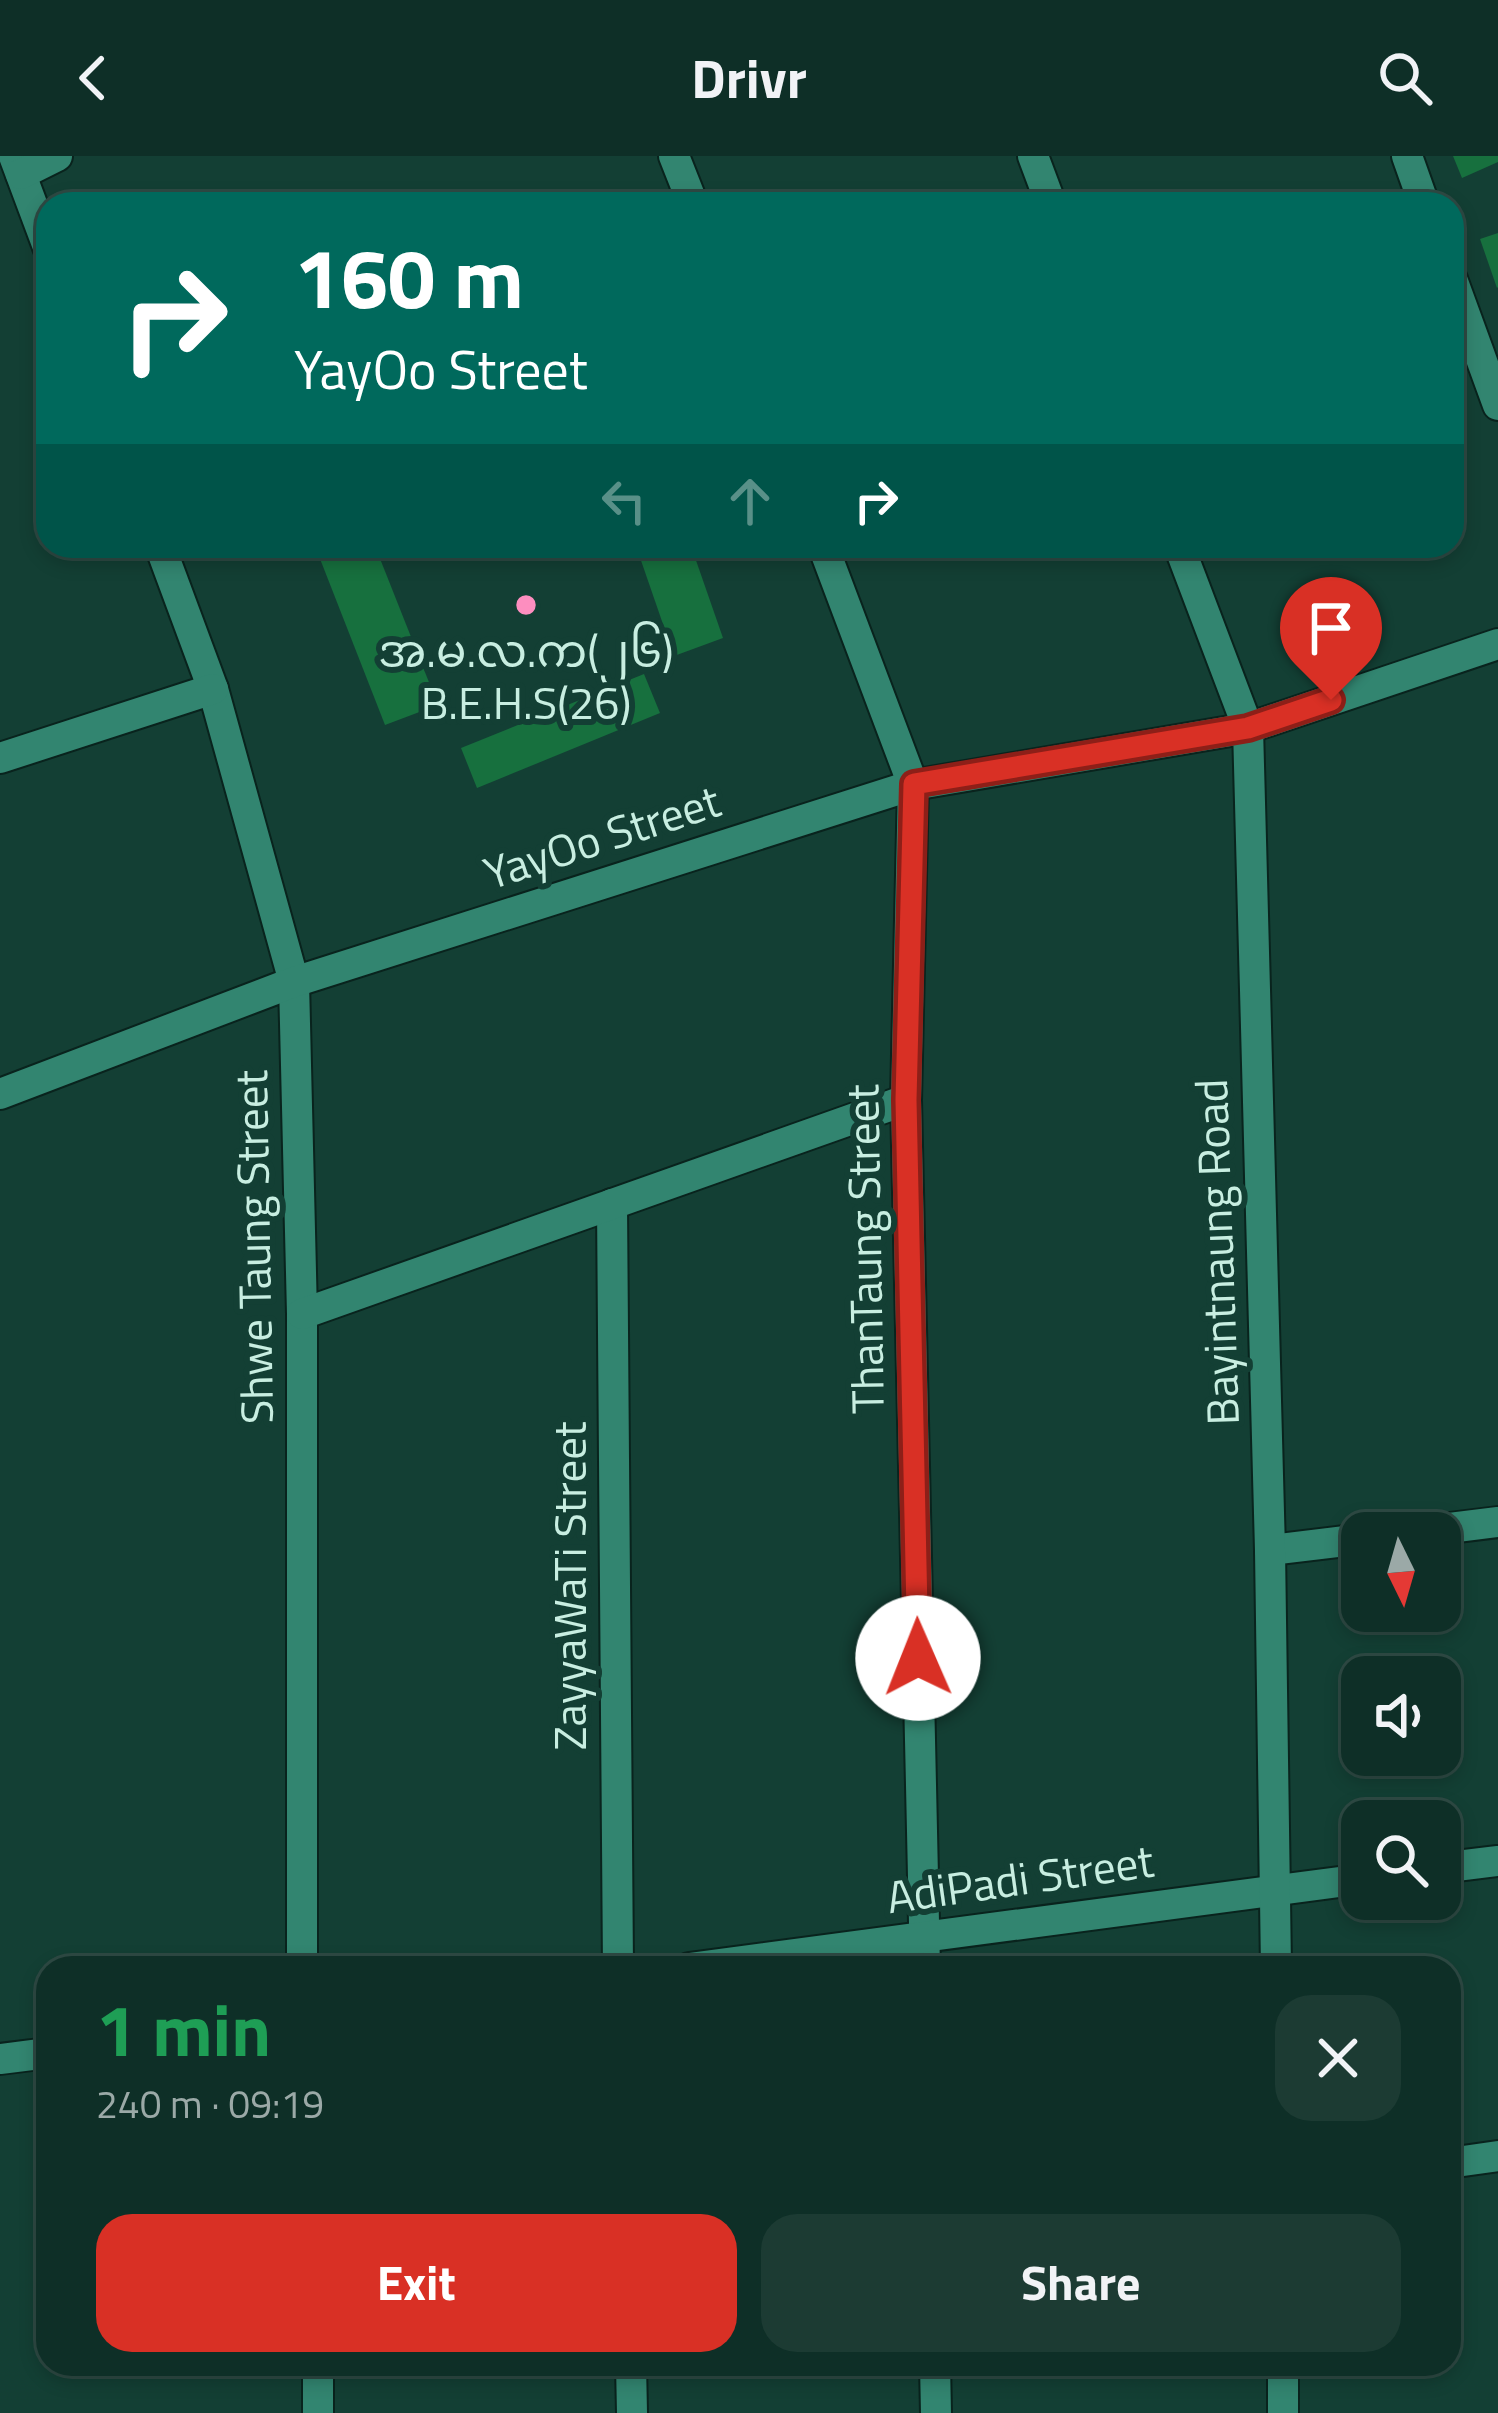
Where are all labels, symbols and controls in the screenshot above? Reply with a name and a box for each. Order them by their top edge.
text: Drivr [691,37,807,119]
icon: back [60,45,126,111]
icon: search [1372,45,1438,111]
text: 160 m [294,213,524,341]
icon: right [96,240,252,396]
text: YayOo Street [294,328,588,410]
icon: left [591,468,657,534]
icon: ahead [717,468,783,534]
icon: right [843,468,909,534]
pin [1280,577,1382,700]
marker: အ.မ.လ.က(၂၆) B.E.H.S(26) [513,592,539,618]
icon: arrive [1298,595,1364,661]
place label: အ.မ.လ.က(၂၆) B.E.H.S(26) [378,616,674,736]
street label: YayOo Street [475,766,729,906]
street label: Shwe Taung Street [216,1069,290,1425]
street label: Bayintnaung Road [1176,1078,1256,1426]
street label: ThanTaung Street [827,1083,901,1414]
street label: ZayyaWaTi Street [535,1421,603,1751]
north arrow [1341,1512,1461,1632]
map controls [1341,1512,1461,1920]
position arrow [855,1595,981,1721]
button: sound [1341,1656,1461,1776]
button: search [1341,1800,1461,1920]
street label: AdiPadi Street [882,1826,1158,1930]
text: 1 min [96,1974,271,2084]
button: close [1275,1995,1401,2121]
text: 240 m · 09:19 [96,2074,324,2133]
button: Exit [96,2214,737,2352]
button: Share [761,2214,1401,2352]

